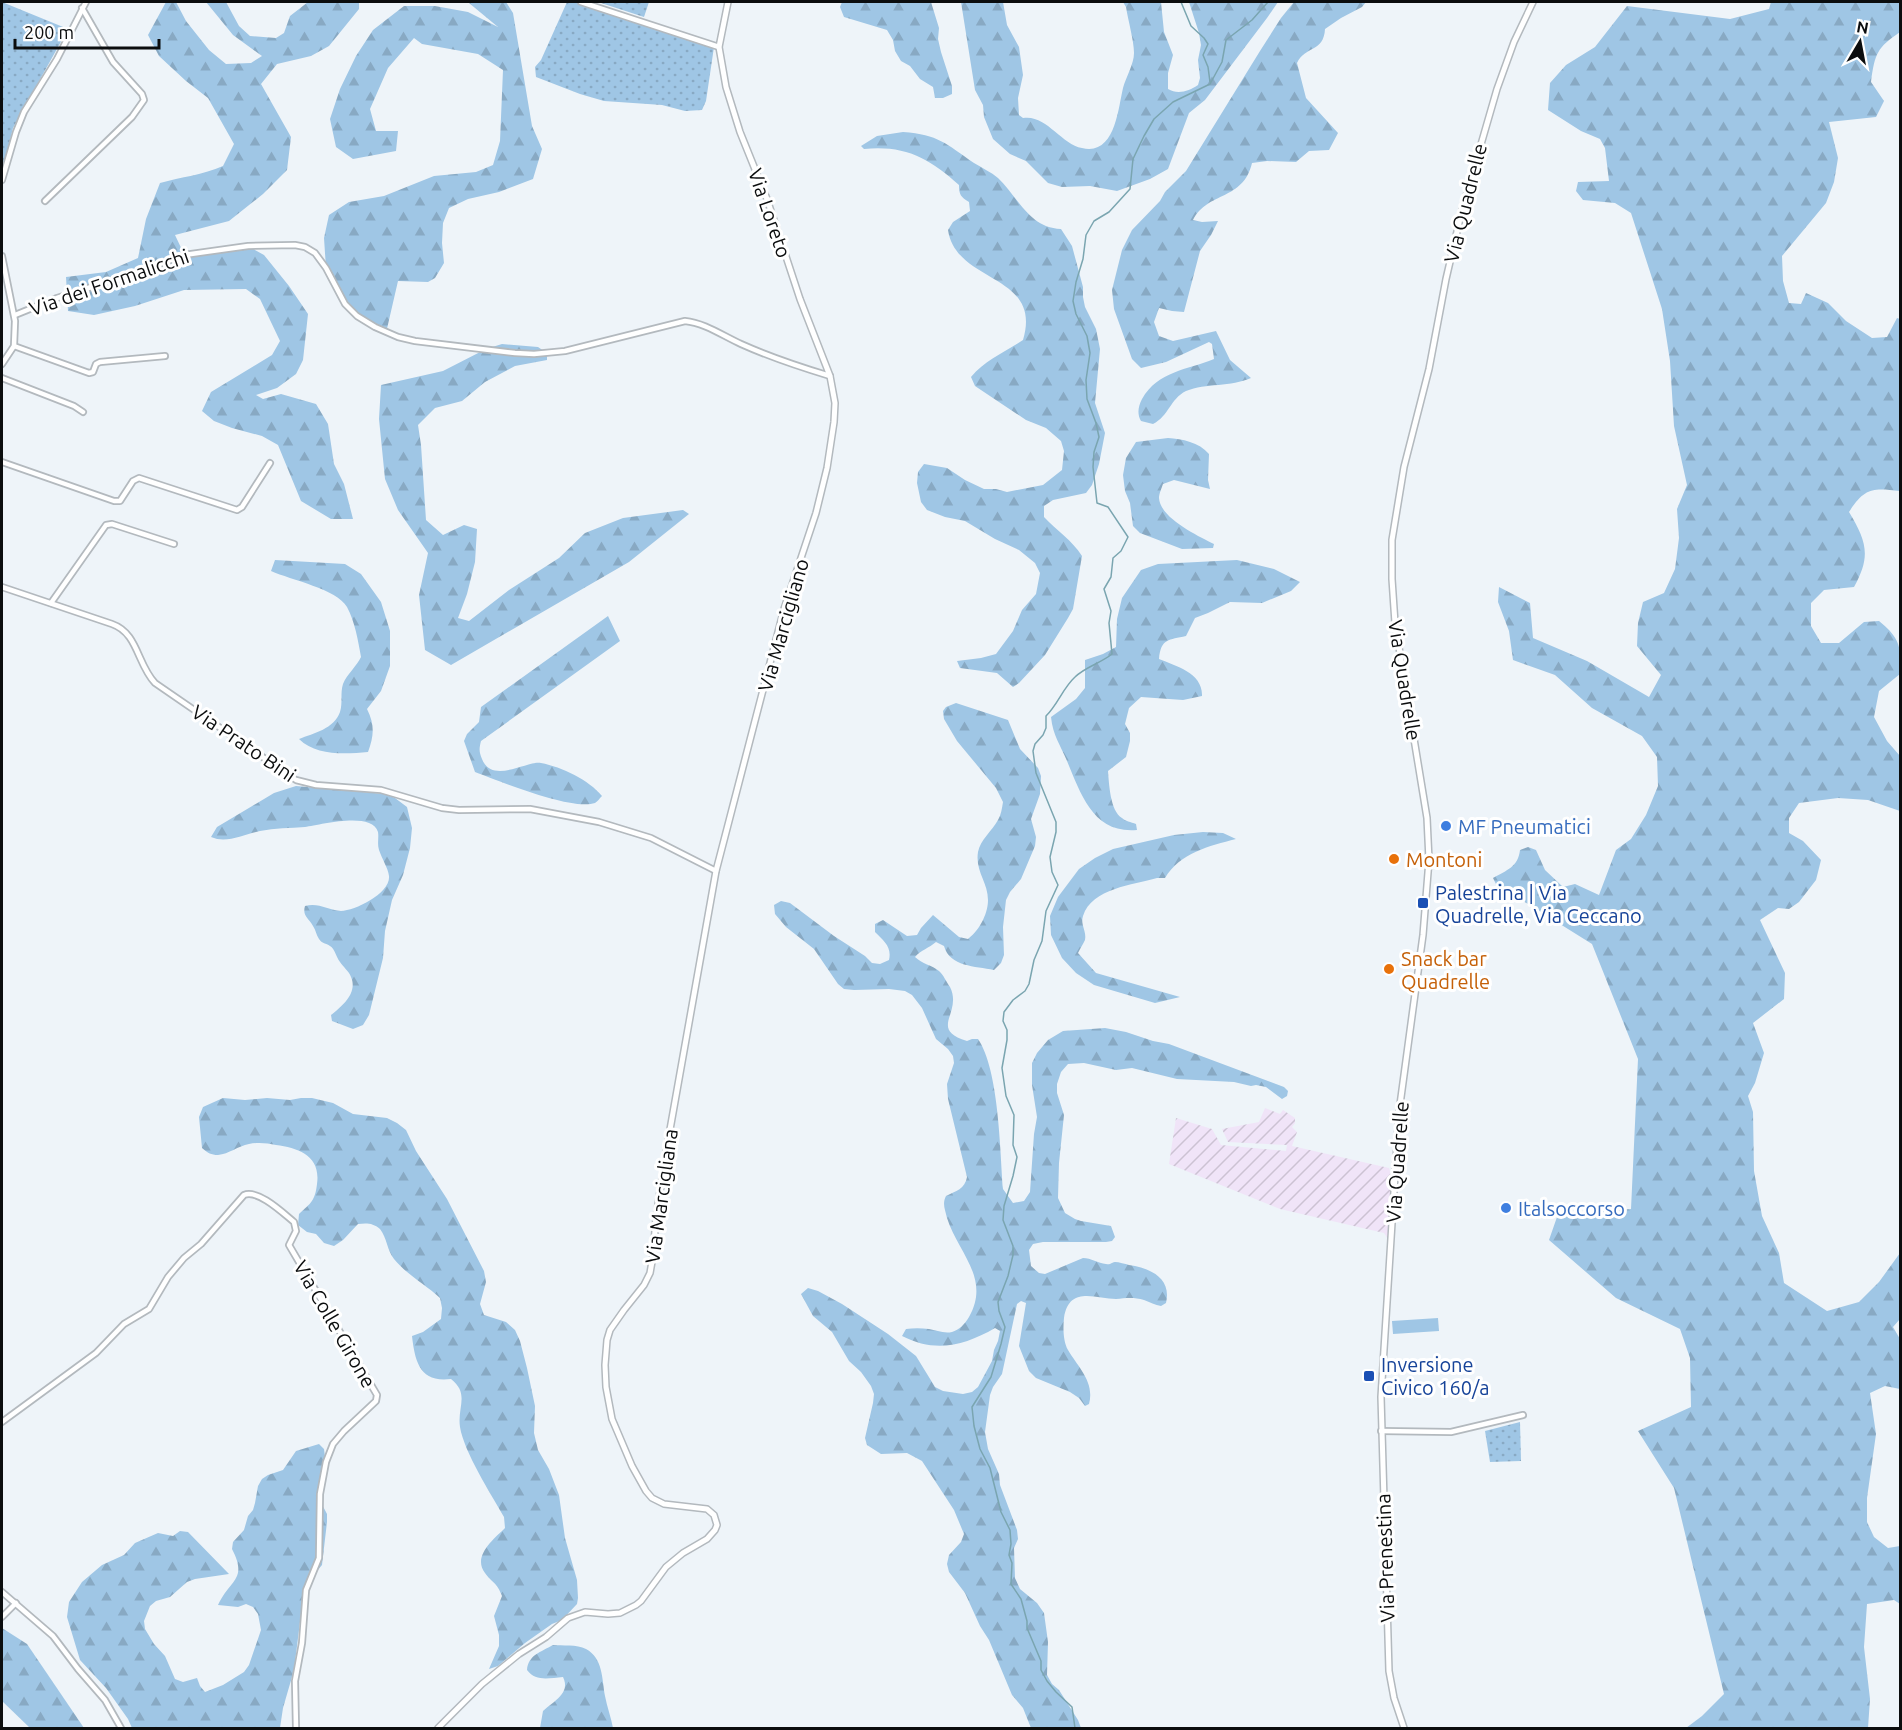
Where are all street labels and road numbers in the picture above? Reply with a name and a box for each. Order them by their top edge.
street label: Via Quadrelle [1439,141,1491,265]
street label: Via Loreto [744,165,796,261]
street label: Via dei Formalicchi [26,244,192,320]
street label: Via Marcigliano [753,556,813,694]
street label: Via Quadrelle [1384,618,1426,742]
street label: Via Prato Bini [187,700,301,786]
street label: Via Quadrelle [1381,1100,1413,1224]
street label: Via Marcigliana [640,1127,682,1265]
street label: Via Colle Girone [289,1256,381,1392]
street label: Via Prenestina [1371,1493,1399,1623]

